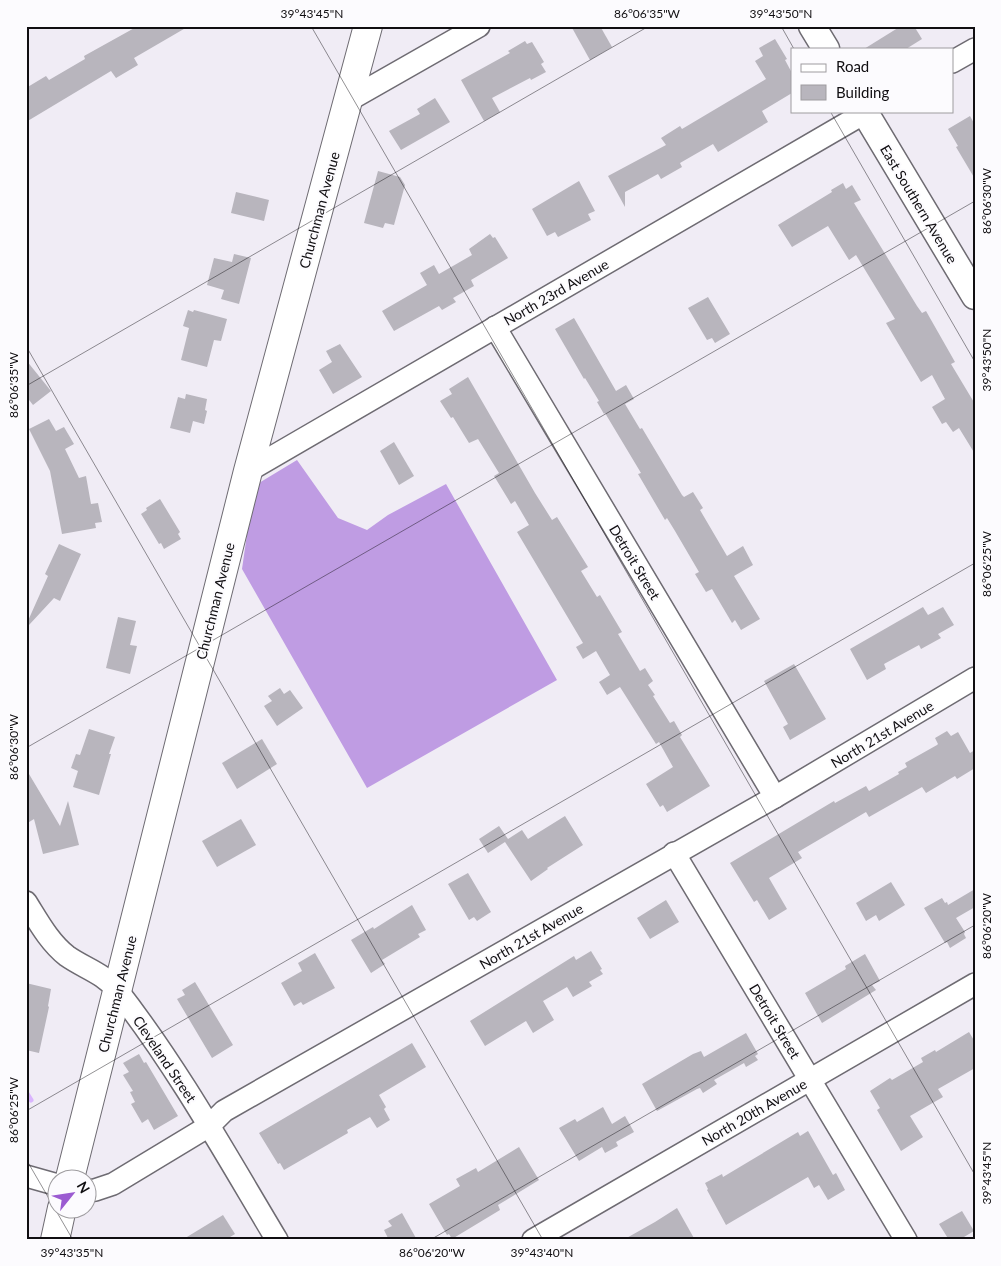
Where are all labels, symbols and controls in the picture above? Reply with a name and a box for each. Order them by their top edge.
text: 39°43'45"N [281,6,343,21]
text: 86°06'35"W [614,6,681,21]
text: 39°43'50"N [750,6,812,21]
legend [791,48,954,112]
text: Road [836,57,869,75]
text: Building [836,83,889,101]
street label: East Southern Avenue [877,142,961,266]
street label: Churchman Avenue [295,150,343,270]
text: 86°06'30"W [979,167,994,234]
street label: North 23rd Avenue [501,255,611,329]
text: 39°43'50"N [979,329,994,391]
text: 86°06'35"W [6,351,21,418]
street label: Detroit Street [606,521,664,603]
text: 86°06'25"W [979,530,994,597]
street label: Churchman Avenue [192,541,238,661]
street label: North 21st Avenue [828,697,936,771]
text: 86°06'30"W [6,713,21,780]
text: 86°06'20"W [979,892,994,959]
street label: North 21st Avenue [476,899,586,973]
street label: Churchman Avenue [94,934,140,1054]
street label: Detroit Street [746,980,804,1062]
street label: Cleveland Street [130,1013,200,1105]
street label: North 20th Avenue [698,1075,810,1149]
text: 86°06'25"W [6,1076,21,1143]
text: 39°43'45"N [979,1142,994,1204]
north arrow [48,1168,98,1218]
text: N [74,1178,94,1196]
text: 39°43'35"N [41,1245,103,1260]
text: 86°06'20"W [399,1245,466,1260]
text: 39°43'40"N [511,1245,573,1260]

